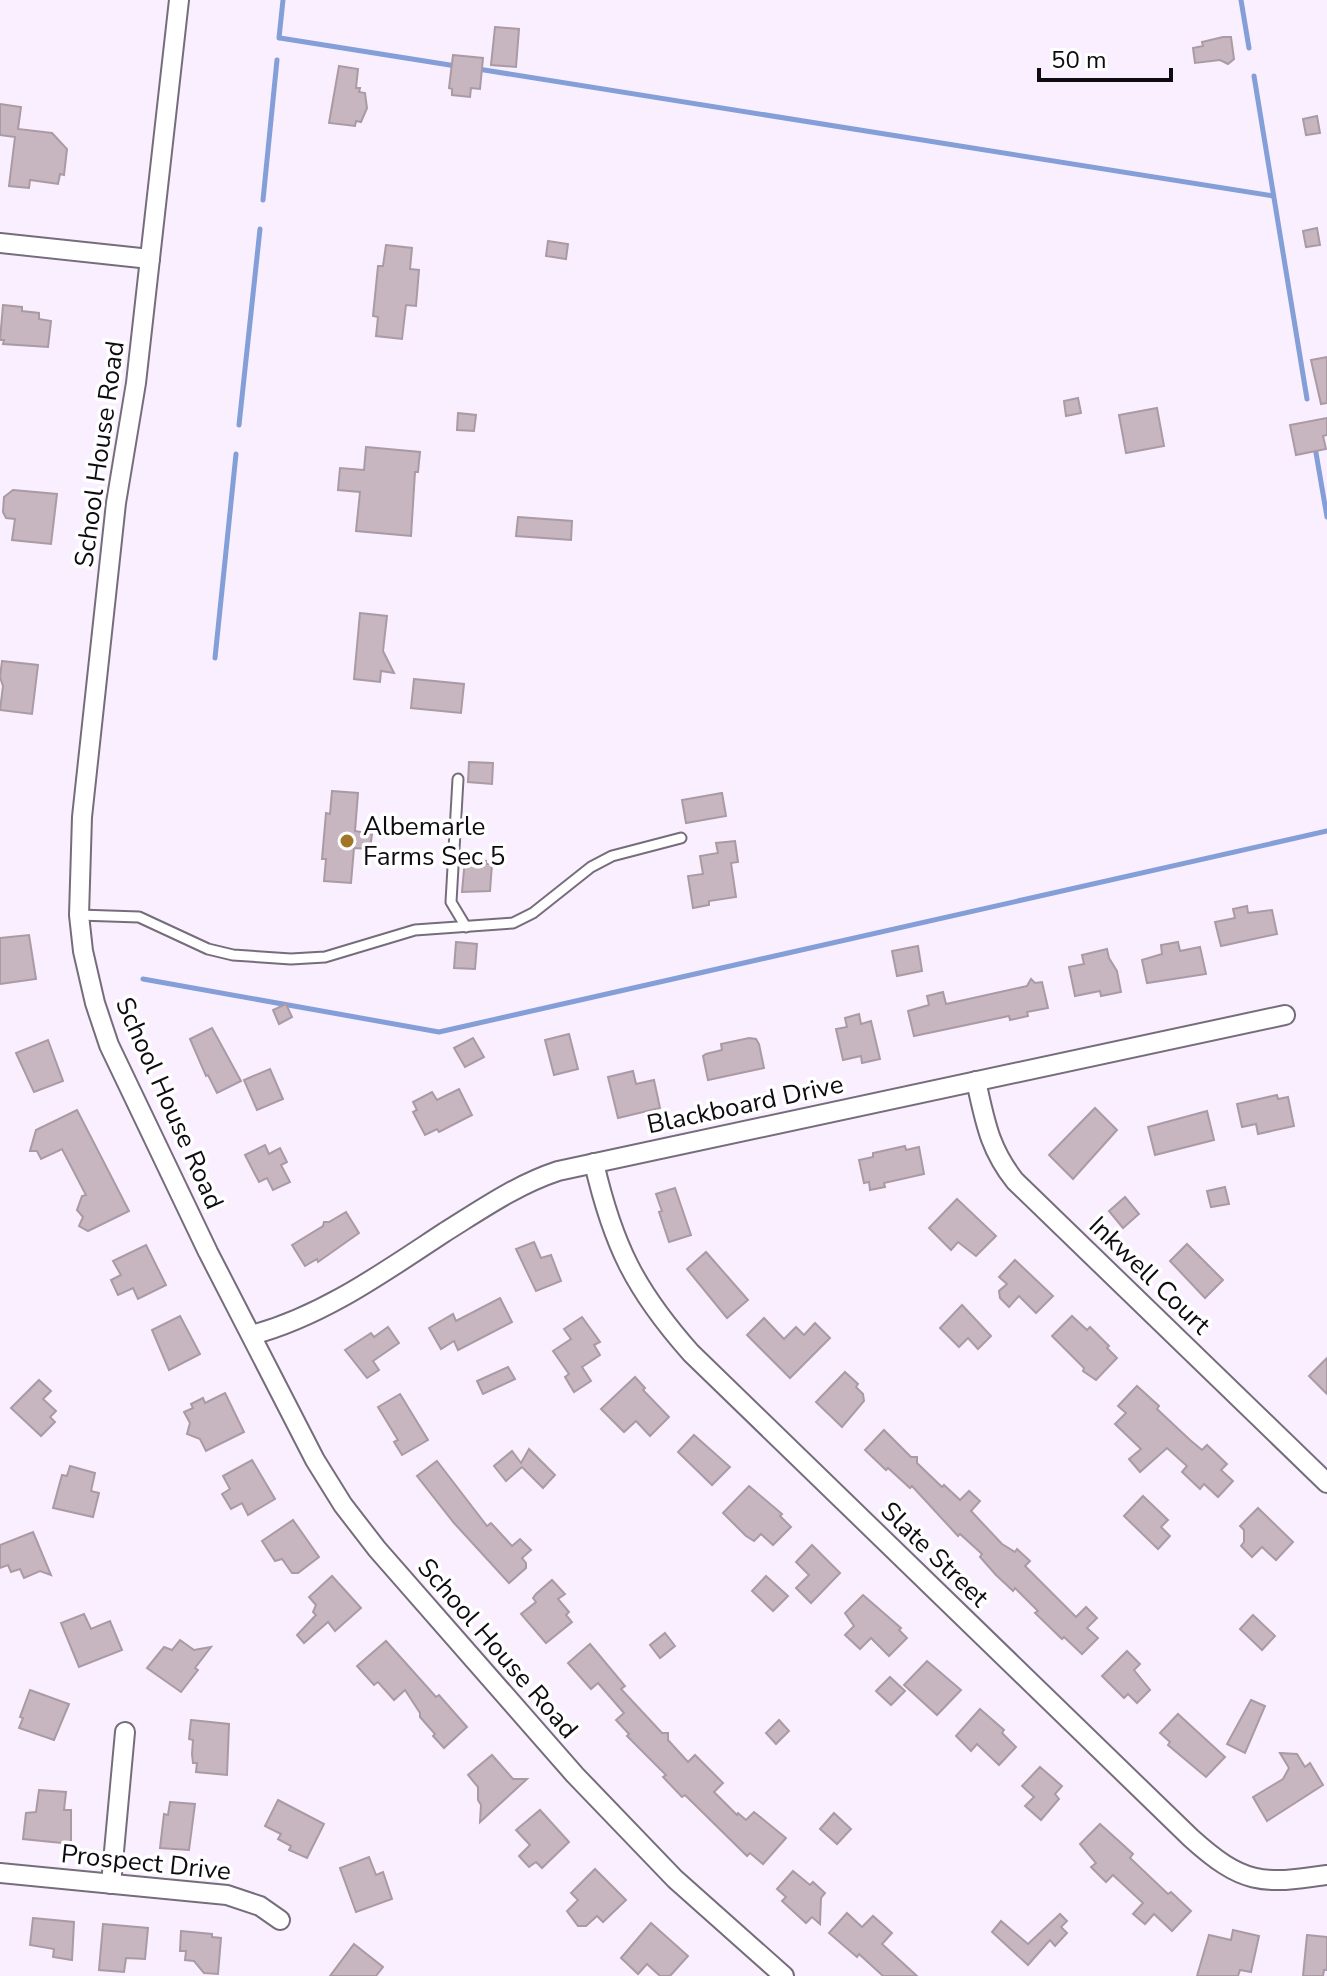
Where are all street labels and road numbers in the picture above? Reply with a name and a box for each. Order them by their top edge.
street label: School House Road [66,339,133,570]
street label: School House Road [107,992,232,1215]
street label: Blackboard Drive [644,1067,847,1142]
street label: Inkwell Court [1081,1208,1219,1343]
street label: Slate Street [873,1494,997,1615]
street label: School House Road [409,1551,586,1746]
street label: Prospect Drive [59,1836,233,1889]

